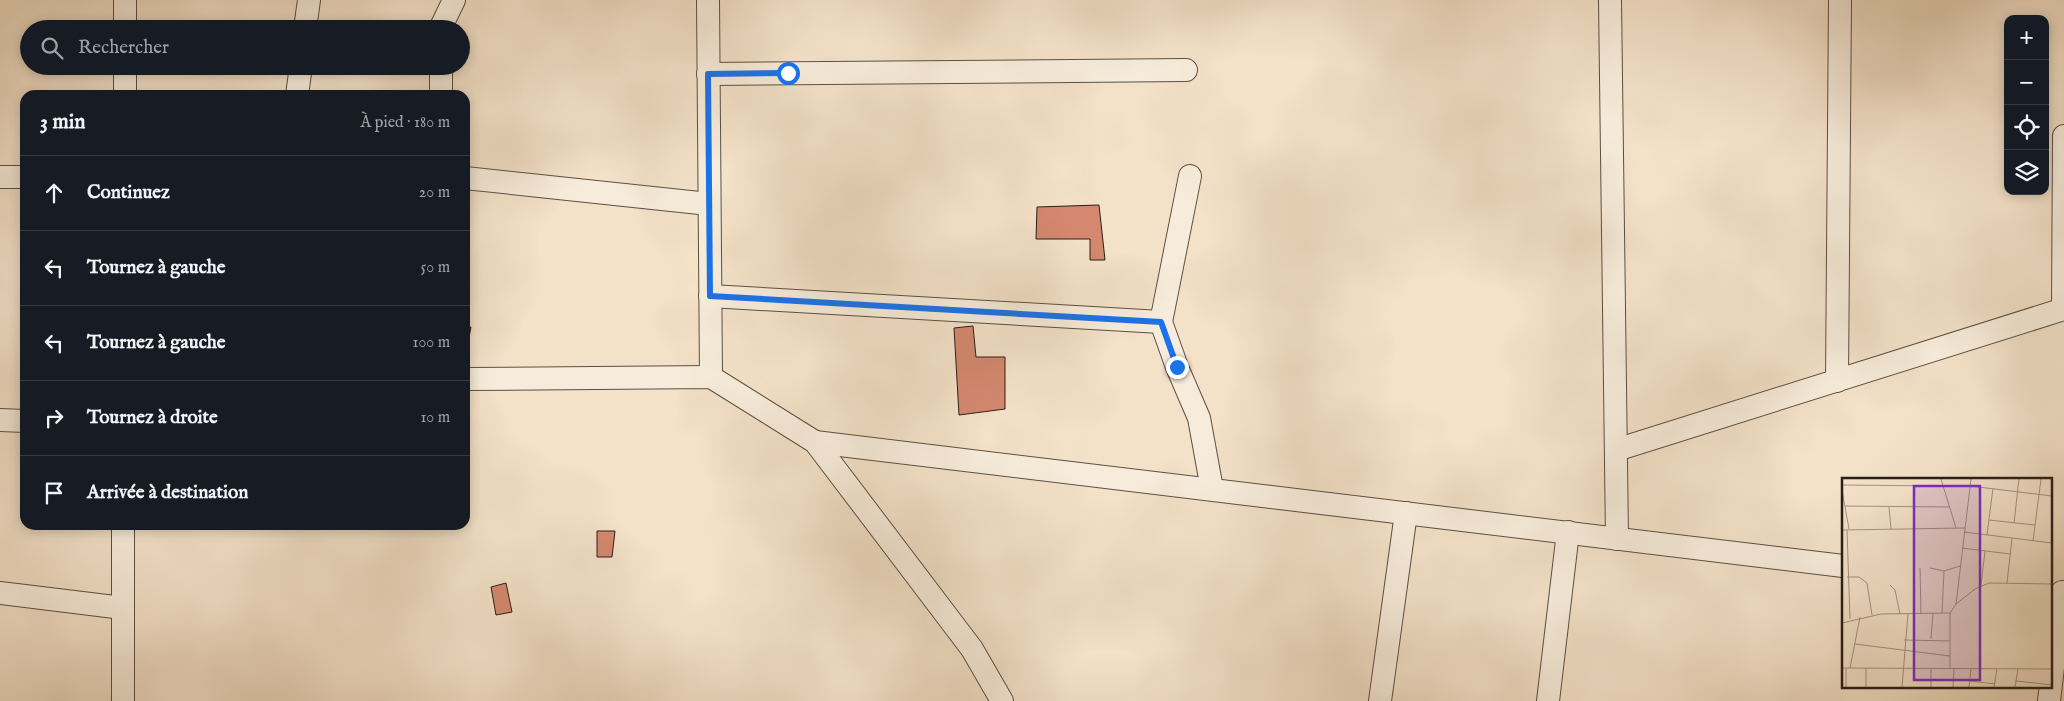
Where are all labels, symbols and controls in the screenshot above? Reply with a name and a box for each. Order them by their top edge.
map controls [2004,15,2049,195]
button: + [2004,15,2049,60]
search box [20,20,470,75]
icon: search [38,34,66,62]
text: Rechercher [78,36,169,60]
button: − [2004,60,2049,105]
route start [777,62,800,85]
button: locate [2004,105,2049,150]
text: 3 min [40,109,85,136]
text: À pied · 180 m [361,113,450,133]
button: layers [2004,150,2049,195]
icon: ahead [40,179,68,207]
text: Continuez [87,181,170,205]
text: 20 m [419,183,450,203]
icon: left [40,254,68,282]
text: Tournez à gauche [87,256,226,280]
text: 50 m [421,258,450,278]
icon: left [40,329,68,357]
text: Tournez à gauche [87,331,226,355]
text: 100 m [413,333,450,353]
route end [1166,356,1189,379]
icon: right [40,404,68,432]
text: Tournez à droite [87,406,218,430]
text: 10 m [420,408,450,428]
inset map [1842,478,2052,688]
icon: arrive [40,479,68,507]
text: Arrivée à destination [87,481,248,505]

